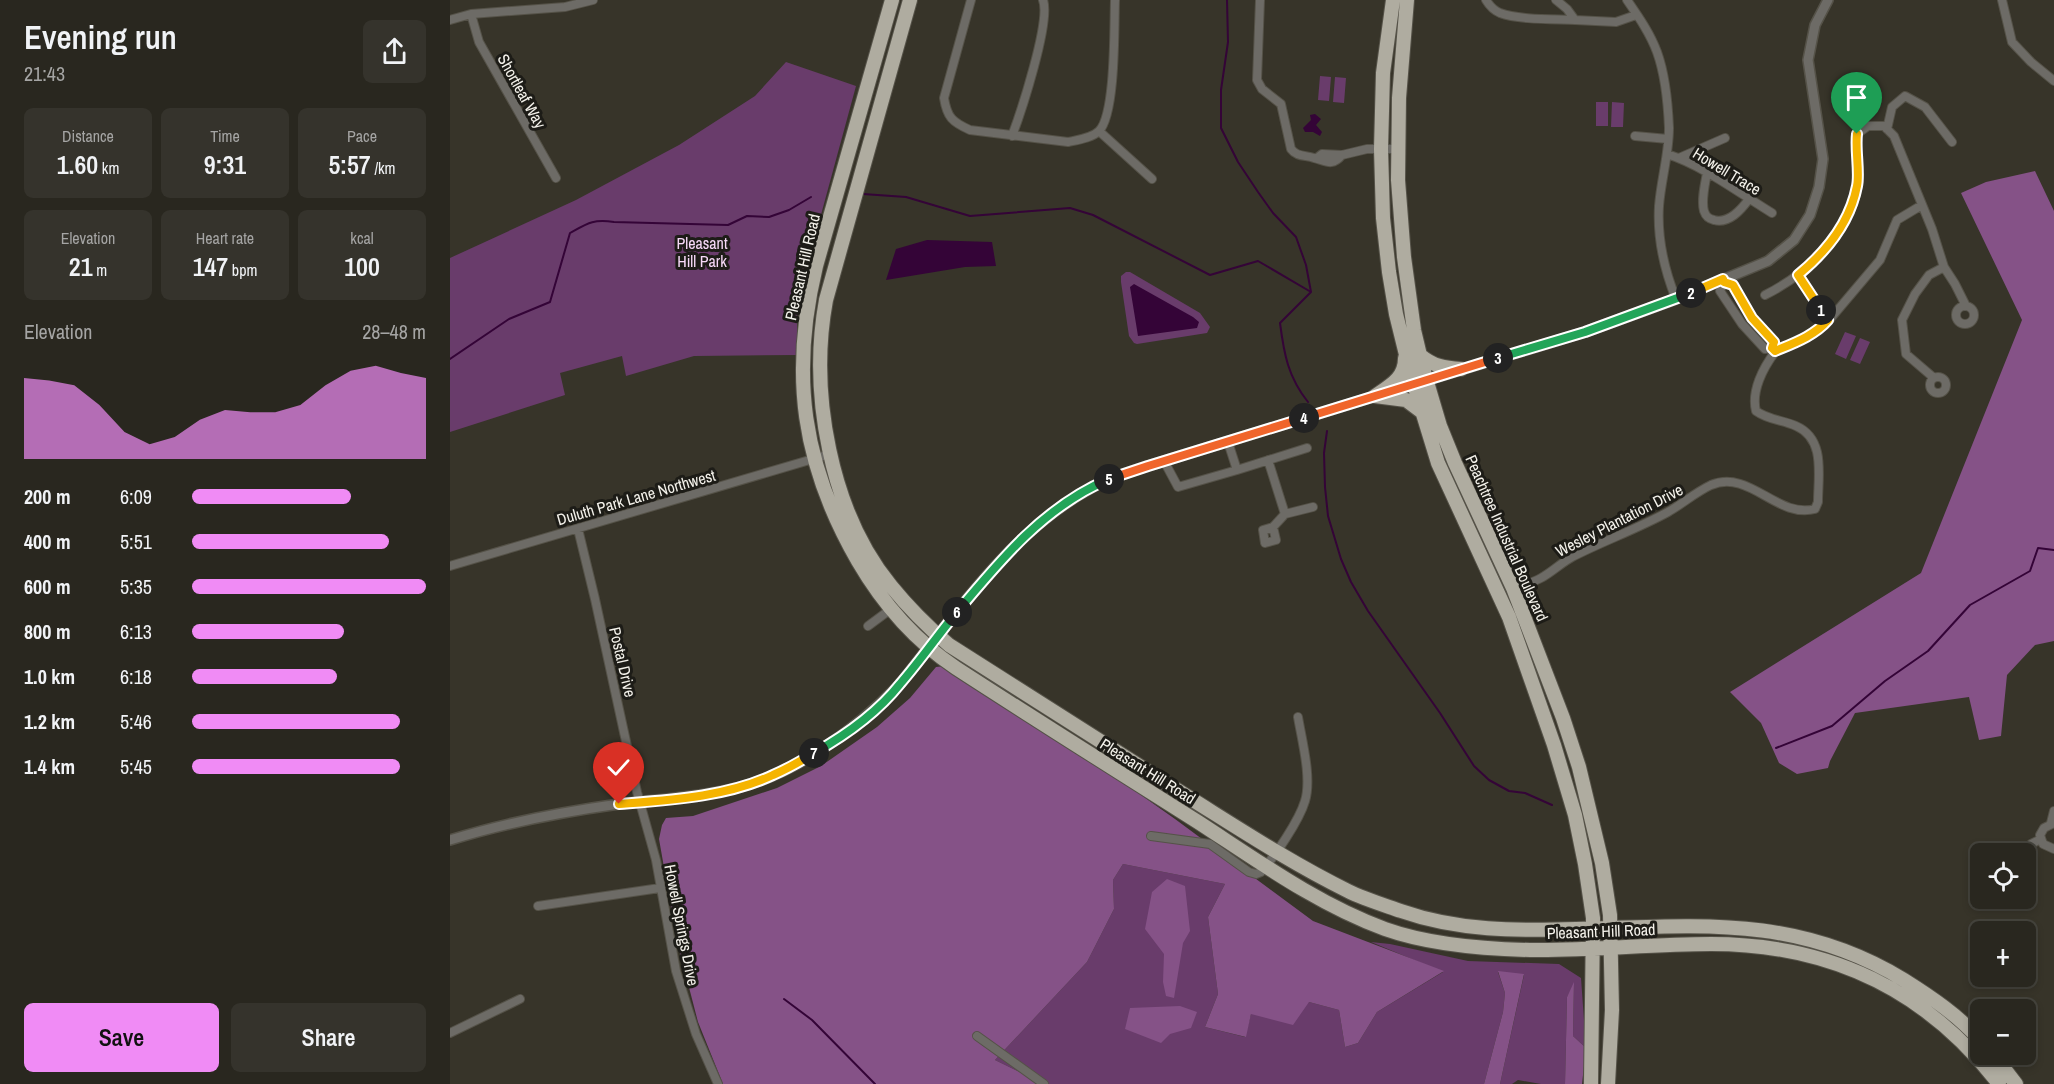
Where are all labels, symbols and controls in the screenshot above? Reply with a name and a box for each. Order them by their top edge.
text: Evening run [24,15,177,59]
button: share [363,20,426,83]
street label: Shortleaf Way [493,50,552,133]
text: 21:43 [24,60,65,87]
pin [1831,72,1882,134]
icon: arrive [1840,81,1873,114]
text: Distance [62,125,114,147]
text: Time [210,125,240,147]
text: Pace [347,125,377,147]
street label: Howell Trace [1689,142,1765,200]
text: 1.60 [57,147,98,182]
text: 9:31 [204,147,246,182]
text: 5:57 [328,147,371,182]
text: km [98,157,119,179]
text: /km [371,157,396,179]
street label: Pleasant Hill Road [779,212,825,322]
text: Elevation [61,227,115,249]
text: Heart rate [196,227,254,249]
text: kcal [350,227,374,249]
park label: Pleasant Hill Park [676,232,728,272]
text: 21 [69,249,93,284]
text: 147 [193,249,228,284]
text: 100 [344,249,380,284]
text: m [93,259,107,281]
text: bpm [228,259,257,281]
pin: 2 [1676,278,1706,308]
text: 2 [1687,282,1695,304]
pin: 1 [1806,295,1836,325]
text: 1 [1817,299,1825,321]
text: Elevation [24,318,92,345]
text: 28–48 m [362,318,426,345]
pin: 3 [1483,343,1513,373]
text: 3 [1494,347,1502,369]
pin: 4 [1289,403,1319,433]
text: 4 [1300,407,1308,429]
street label: Peachtree Industrial Boulevard [1460,451,1554,625]
street label: Duluth Park Lane Northwest [554,464,718,530]
pin: 5 [1094,464,1124,494]
text: 5 [1105,468,1113,490]
street label: Wesley Plantation Drive [1551,478,1687,562]
text: 200 m [24,483,71,510]
text: 6:09 [120,483,152,510]
text: 400 m [24,528,71,555]
text: 5:51 [120,528,152,555]
text: 600 m [24,573,71,600]
text: 5:35 [120,573,152,600]
pin: 6 [942,597,972,627]
text: 6 [953,601,961,623]
text: 800 m [24,618,71,645]
text: 6:13 [120,618,152,645]
street label: Postal Drive [604,625,642,699]
text: 1.0 km [24,663,75,690]
text: 6:18 [120,663,152,690]
text: 1.2 km [24,708,75,735]
text: 5:46 [120,708,152,735]
street label: Pleasant Hill Road [1096,733,1200,809]
pin: 7 [799,738,829,768]
pin [593,742,644,804]
text: 7 [810,742,818,764]
icon: check [602,751,635,784]
text: 1.4 km [24,753,75,780]
text: 5:45 [120,753,152,780]
map controls [1970,843,2036,1065]
button: locate [1970,843,2036,909]
street label: Howell Springs Drive [659,862,705,988]
street label: Pleasant Hill Road [1546,918,1656,944]
button: + [1970,921,2036,987]
button: − [1970,999,2036,1065]
button: Save [24,1003,219,1072]
button: Share [231,1003,426,1072]

